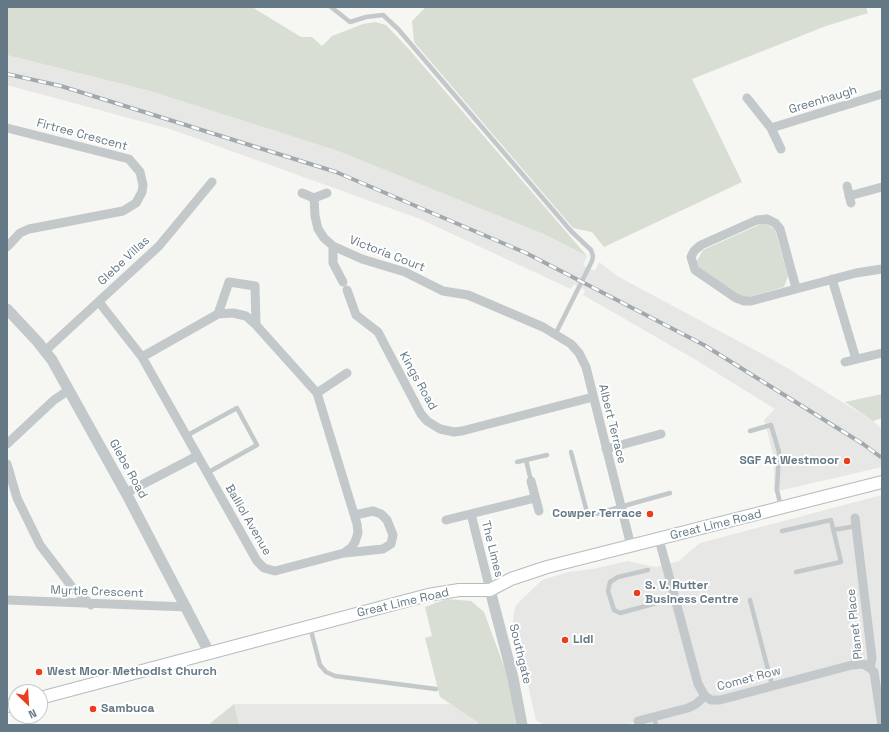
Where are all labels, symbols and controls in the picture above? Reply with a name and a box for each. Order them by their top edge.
street label: Greenhaugh [787,83,859,117]
street label: Firtree Crescent [35,116,129,154]
street label: Glebe Villas [95,233,153,289]
street label: Victoria Court [347,233,427,275]
street label: Kings Road [396,349,440,413]
street label: Albert Terrace [595,383,629,465]
street label: Glebe Road [106,437,150,501]
place label: SGF At Westmoor [740,454,839,468]
marker: SGF At Westmoor [842,456,852,466]
street label: Balliol Avenue [222,482,274,558]
place label: Cowper Terrace [552,507,642,521]
street label: Great Lime Road [669,507,763,543]
marker: Cowper Terrace [645,509,655,519]
street label: The Limes [478,519,506,579]
place label: S. V. Rutter Business Centre [645,579,739,607]
street label: Myrtle Crescent [50,583,144,601]
street label: Great Lime Road [356,585,450,621]
marker: S. V. Rutter Business Centre [632,588,642,598]
street label: Planet Place [844,588,866,660]
street label: Southgate [506,622,534,686]
place label: Lidl [573,633,594,647]
marker: Lidl [560,635,570,645]
street label: Comet Row [716,664,782,694]
place label: West Moor Methodist Church [47,665,217,679]
marker: West Moor Methodist Church [34,667,44,677]
north arrow [8,684,48,724]
place label: Sambuca [101,702,154,716]
marker: Sambuca [88,704,98,714]
text: N [26,706,39,722]

